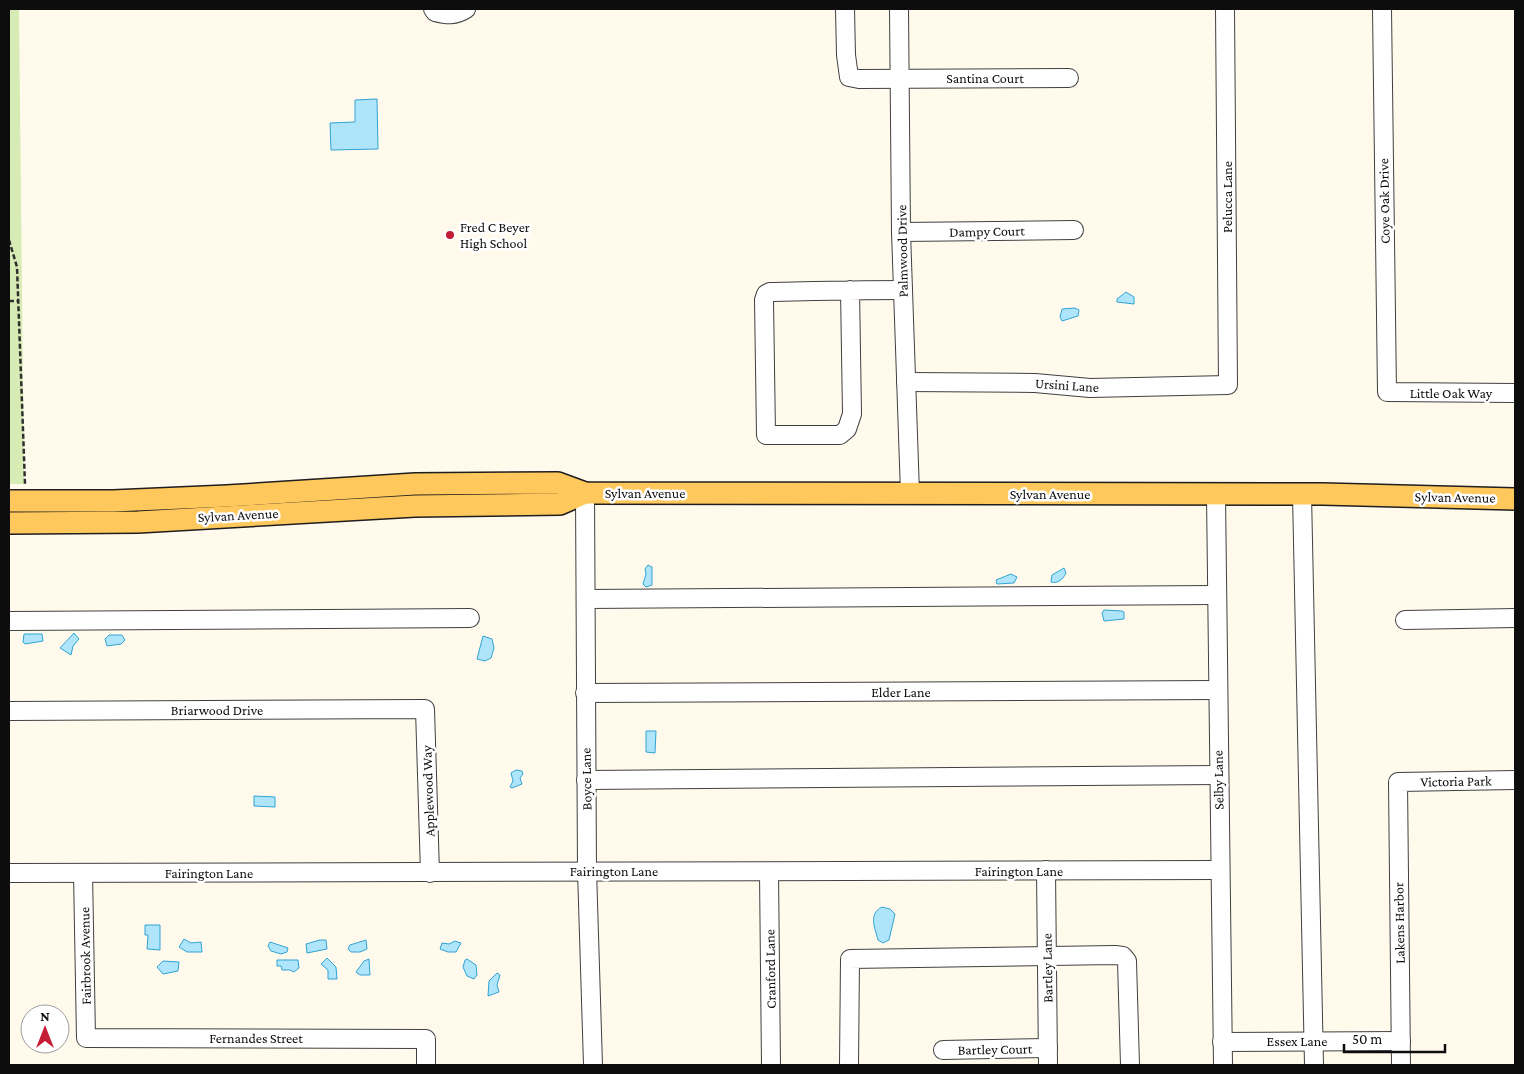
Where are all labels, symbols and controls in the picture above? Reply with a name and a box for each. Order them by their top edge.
street label: Santina Court [946,70,1024,86]
street label: Coye Oak Drive [1375,158,1393,244]
street label: Pelucca Lane [1219,161,1235,233]
street label: Palmwood Drive [893,205,911,297]
place label: Fred C Beyer High School [460,219,530,251]
street label: Dampy Court [949,222,1025,240]
marker: Fred C Beyer High School [444,229,456,241]
street label: Ursini Lane [1034,375,1100,395]
street label: Little Oak Way [1410,385,1493,401]
street label: Sylvan Avenue [605,485,685,501]
street label: Sylvan Avenue [1010,486,1090,502]
street label: Sylvan Avenue [1414,488,1496,506]
street label: Sylvan Avenue [197,505,279,525]
street label: Elder Lane [871,684,931,700]
street label: Briarwood Drive [171,702,263,718]
street label: Applewood Way [418,744,438,837]
street label: Boyce Lane [577,748,595,810]
street label: Selby Lane [1209,750,1227,810]
street label: Victoria Park [1420,772,1492,790]
street label: Fairington Lane [570,863,658,879]
street label: Fairington Lane [975,863,1063,879]
street label: Fairington Lane [165,865,253,881]
street label: Lakens Harbor [1390,882,1408,964]
street label: Fairbrook Avenue [76,907,94,1005]
street label: Cranford Lane [761,929,779,1009]
street label: Bartley Lane [1038,933,1056,1003]
north arrow [20,1004,70,1054]
text: N [40,1008,50,1024]
scale bar [1344,1022,1445,1054]
street label: Fernandes Street [209,1030,303,1046]
text: 50 m [1352,1031,1382,1047]
street label: Essex Lane [1267,1033,1327,1049]
street label: Bartley Court [957,1040,1033,1058]

